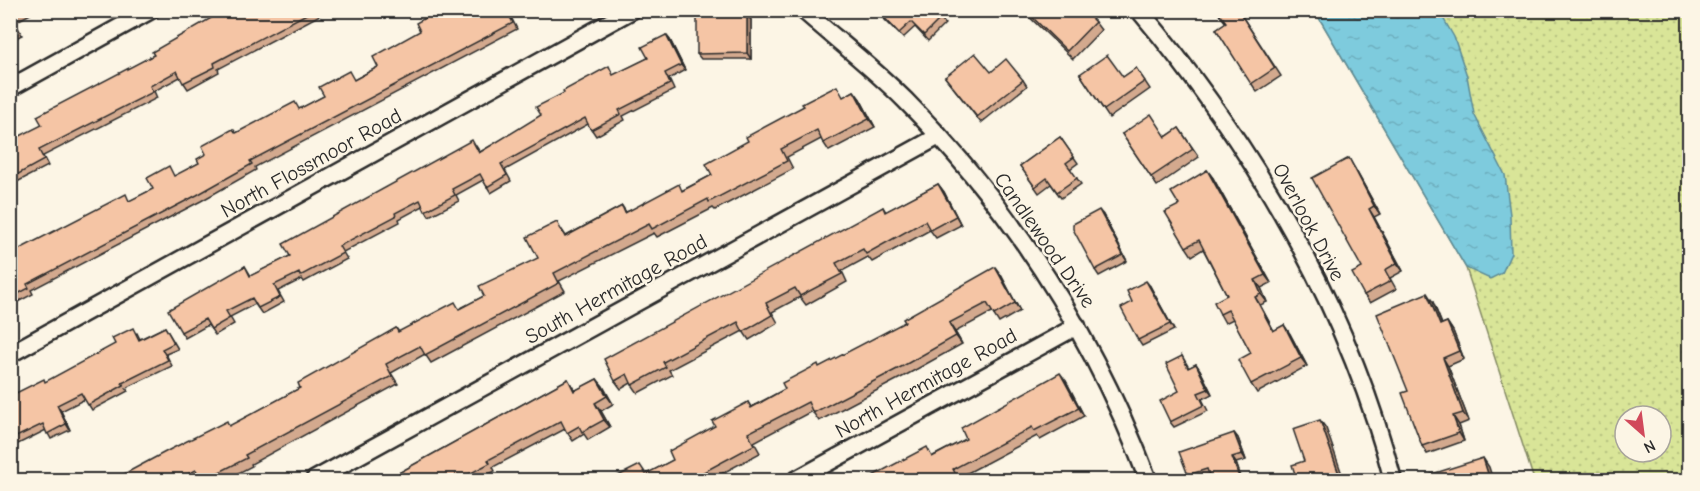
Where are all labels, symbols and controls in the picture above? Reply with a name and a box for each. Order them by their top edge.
street label: North Flossmoor Road [216,103,406,223]
street label: Overlook Drive [1268,159,1350,285]
street label: Candlewood Drive [989,168,1101,312]
street label: South Hermitage Road [521,229,711,349]
street label: North Hermitage Road [831,323,1021,443]
north arrow [1613,404,1673,464]
text: N [1641,436,1658,457]

